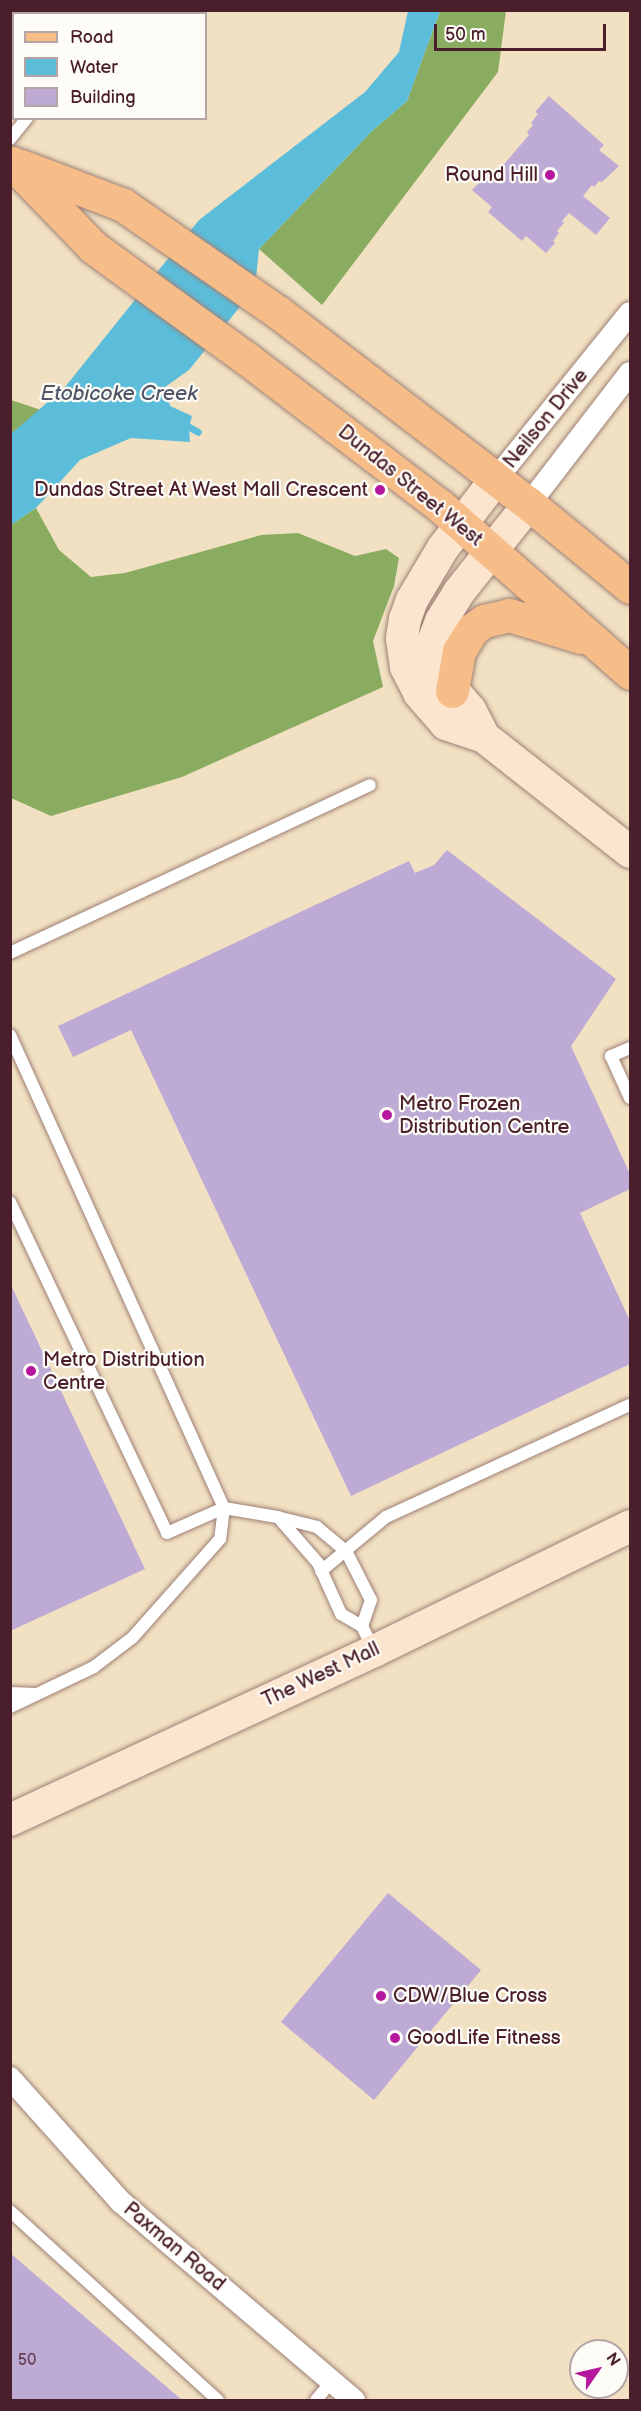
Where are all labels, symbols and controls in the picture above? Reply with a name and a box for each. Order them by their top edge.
legend [12,12,207,120]
scale bar [437,12,610,50]
text: 50 m [445,24,486,45]
text: Road [70,27,114,48]
text: Water [70,57,118,78]
text: Building [70,87,136,108]
place label: Round Hill [445,163,538,187]
marker: Round Hill [543,168,557,182]
street label: Neilson Drive [499,364,593,474]
water label: Etobicoke Creek [40,381,198,407]
street label: Dundas Street West [332,420,488,552]
place label: Dundas Street At West Mall Crescent [33,478,368,502]
marker: Dundas Street At West Mall Crescent [373,483,387,497]
place label: Metro Frozen Distribution Centre [399,1092,569,1139]
marker: Metro Frozen Distribution Centre [380,1108,394,1122]
place label: Metro Distribution Centre [43,1348,205,1395]
marker: Metro Distribution Centre [24,1364,38,1378]
street label: The West Mall [258,1637,384,1713]
place label: CDW/Blue Cross [393,1984,547,2008]
marker: CDW/Blue Cross [374,1989,388,2003]
place label: GoodLife Fitness [407,2026,561,2050]
marker: GoodLife Fitness [388,2031,402,2045]
street label: Paxman Road [118,2198,230,2296]
north arrow [569,2339,629,2399]
text: N [601,2349,624,2370]
house number: 50 [18,2351,36,2371]

